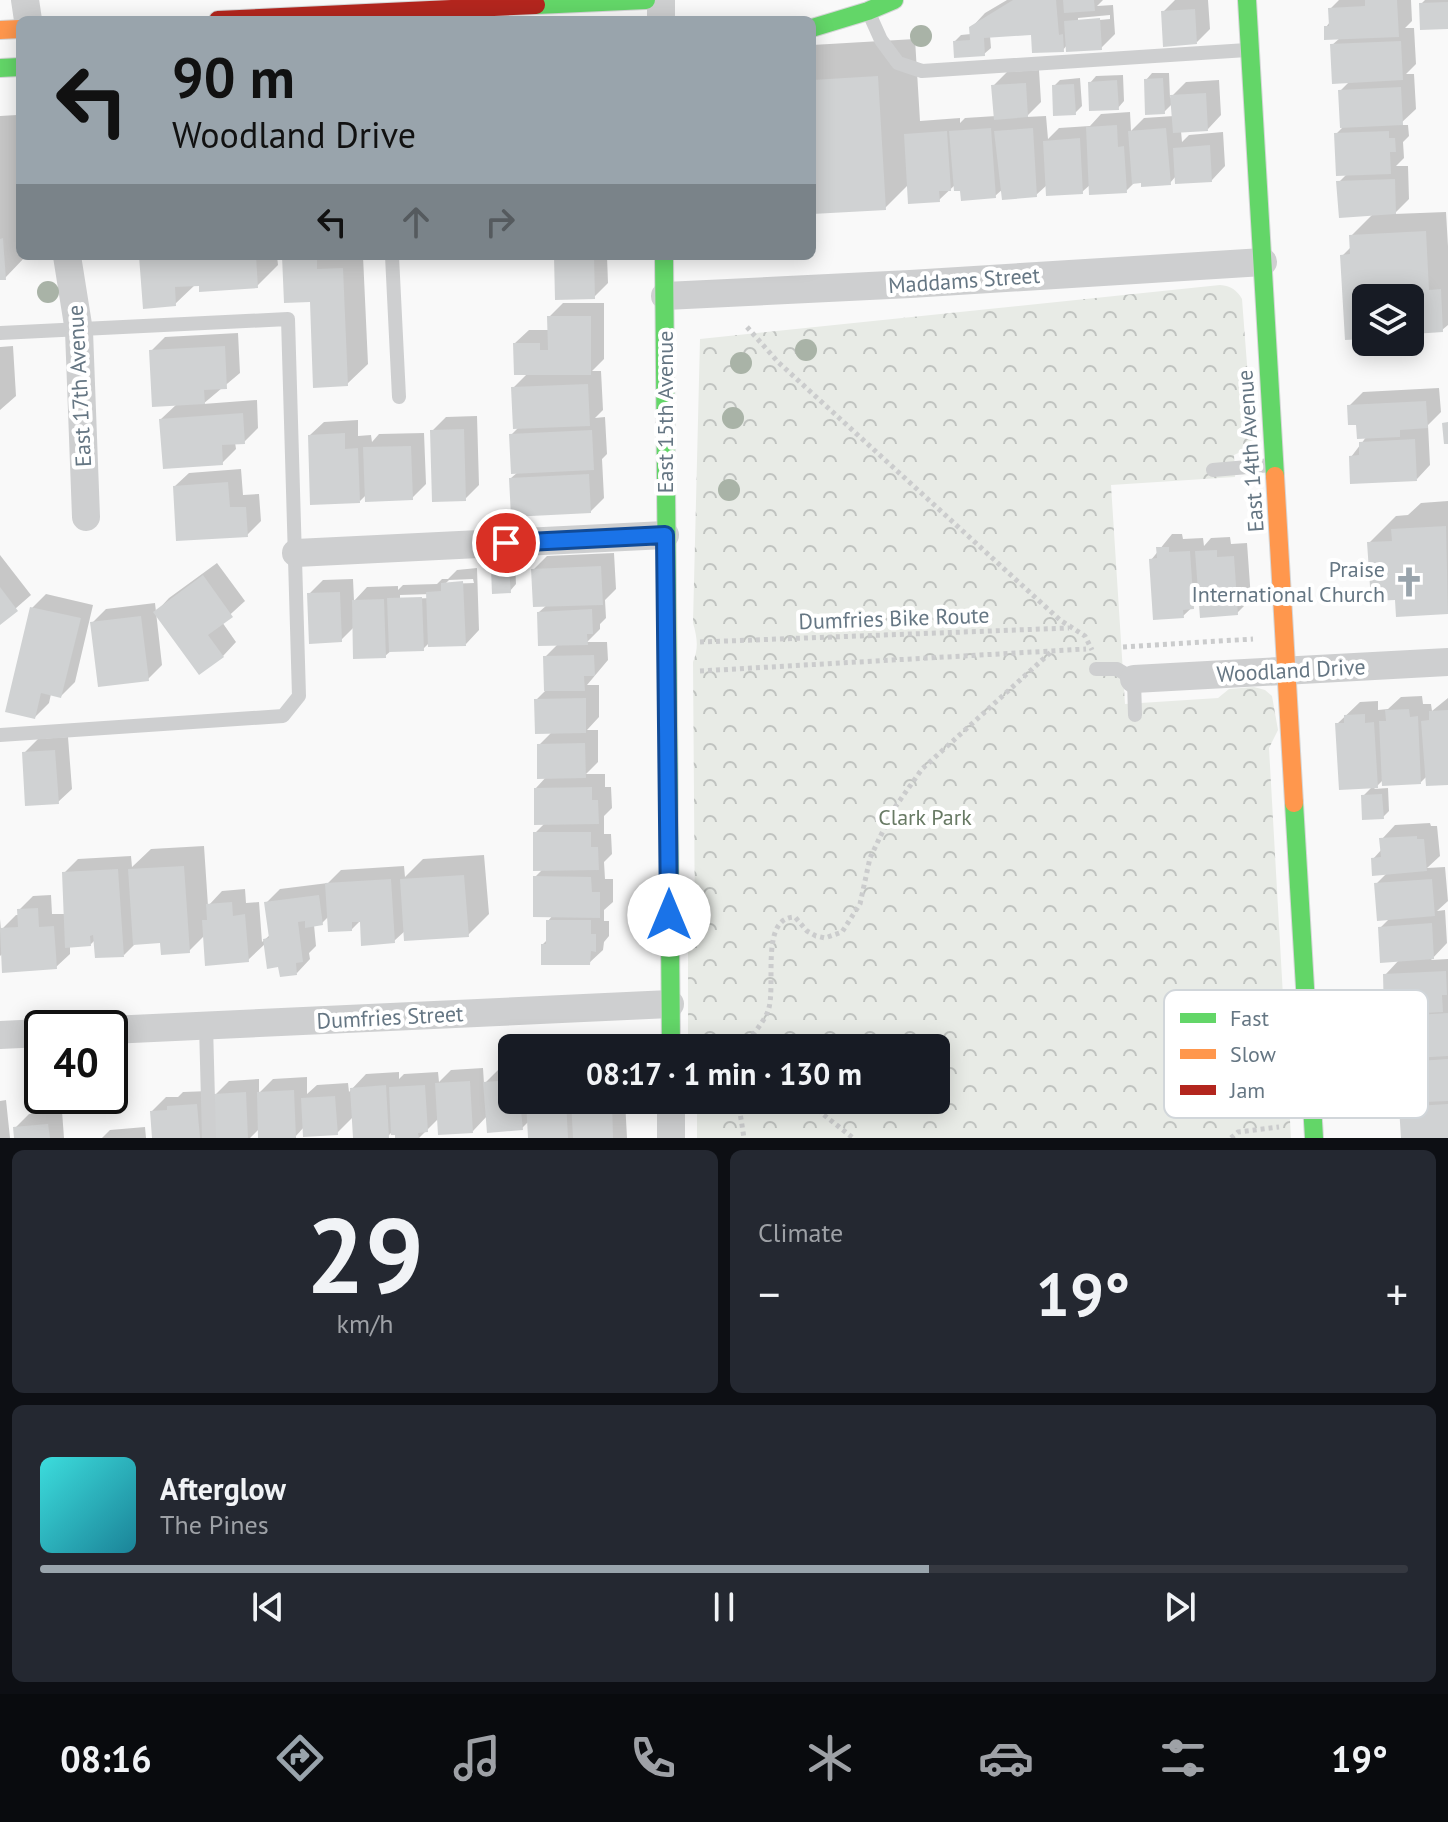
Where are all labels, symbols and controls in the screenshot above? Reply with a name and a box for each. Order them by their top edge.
text: 90 m [172,41,295,113]
icon: left [40,48,144,152]
text: Woodland Drive [172,111,416,158]
icon: left [310,200,354,244]
icon: ahead [394,200,438,244]
icon: right [478,200,522,244]
street label: Maddams Street [887,261,1041,299]
map controls [1352,284,1424,356]
button: layers [1352,284,1424,356]
street label: East 17th Avenue [61,304,97,468]
street label: East 15th Avenue [651,331,679,493]
street label: East 14th Avenue [1230,369,1270,533]
pin [472,509,540,577]
icon: arrive [484,521,528,565]
place label: Praise International Church [1191,555,1385,608]
church icon: Praise International Church [1392,565,1426,599]
street label: Dumfries Bike Route [798,601,990,635]
street label: Woodland Drive [1216,652,1366,688]
park label: Clark Park [878,803,972,831]
position arrow [627,873,711,957]
legend [1164,990,1428,1118]
street label: Dumfries Street [316,999,465,1035]
text: Fast [1230,1004,1270,1032]
speed limit sign: 40 [24,1010,128,1114]
text: Slow [1230,1040,1276,1068]
text: 08:17 · 1 min · 130 m [586,1054,862,1093]
text: Jam [1229,1076,1265,1104]
text: 29 [306,1187,424,1322]
text: Climate [758,1216,843,1249]
text: 19° [1036,1255,1130,1333]
text: − [758,1265,780,1322]
text: + [1386,1265,1408,1322]
text: km/h [337,1307,394,1340]
text: Afterglow [160,1469,286,1508]
text: The Pines [160,1508,269,1541]
icon: previous [246,1585,290,1629]
icon: pause [702,1585,746,1629]
icon: next [1158,1585,1202,1629]
icon: directions [272,1730,328,1786]
icon: music [449,1730,505,1786]
icon: phone [625,1730,681,1786]
icon: climate [802,1730,858,1786]
icon: car [978,1730,1034,1786]
icon: filters [1155,1730,1211,1786]
text: 08:16 [60,1735,152,1782]
text: 19° [1331,1735,1388,1782]

